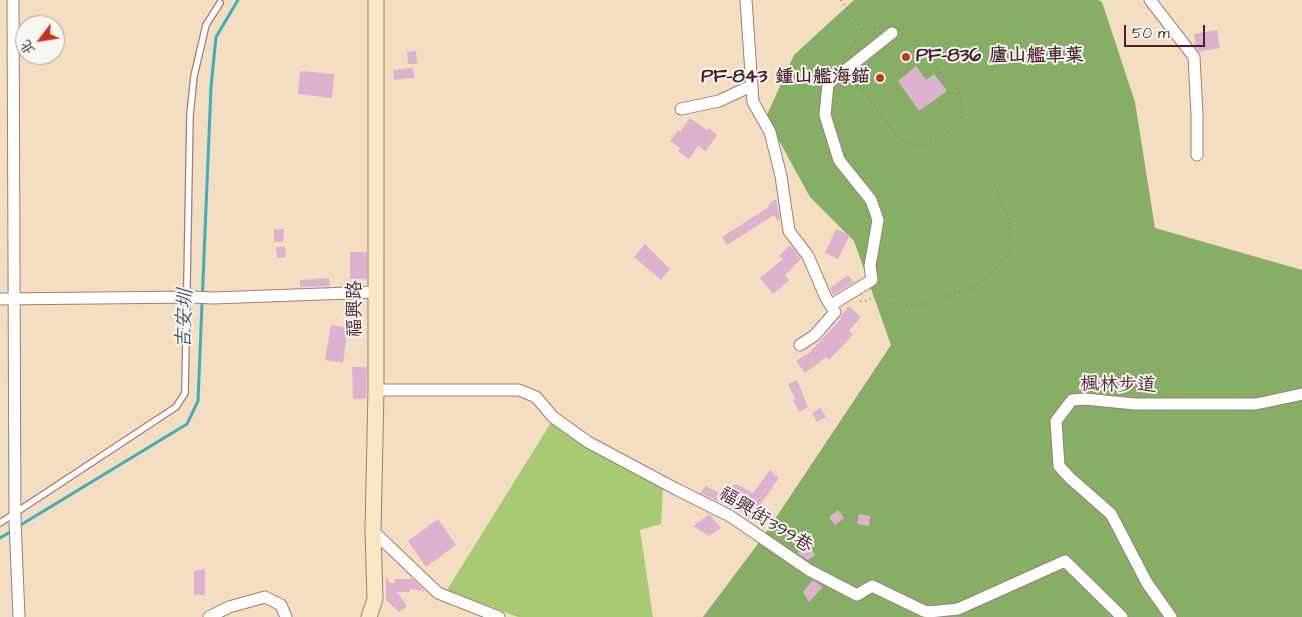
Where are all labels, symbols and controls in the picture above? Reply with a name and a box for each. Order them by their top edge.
north arrow [15,15,65,65]
scale bar [1127,15,1208,47]
text: 50 m [1132,23,1170,44]
text: 北 [16,36,40,58]
place label: PF-836 廬山艦車葉 [916,46,1084,68]
marker: PF-836 廬山艦車葉 [900,51,912,63]
place label: PF-843 鍾山艦海錨 [701,67,870,89]
marker: PF-843 鍾山艦海錨 [874,72,886,84]
street label: 福興路 [345,281,367,337]
water label: 吉安圳 [173,289,199,349]
street label: 楓林步道 [1080,374,1156,398]
street label: 福興街399巷 [713,483,817,559]

